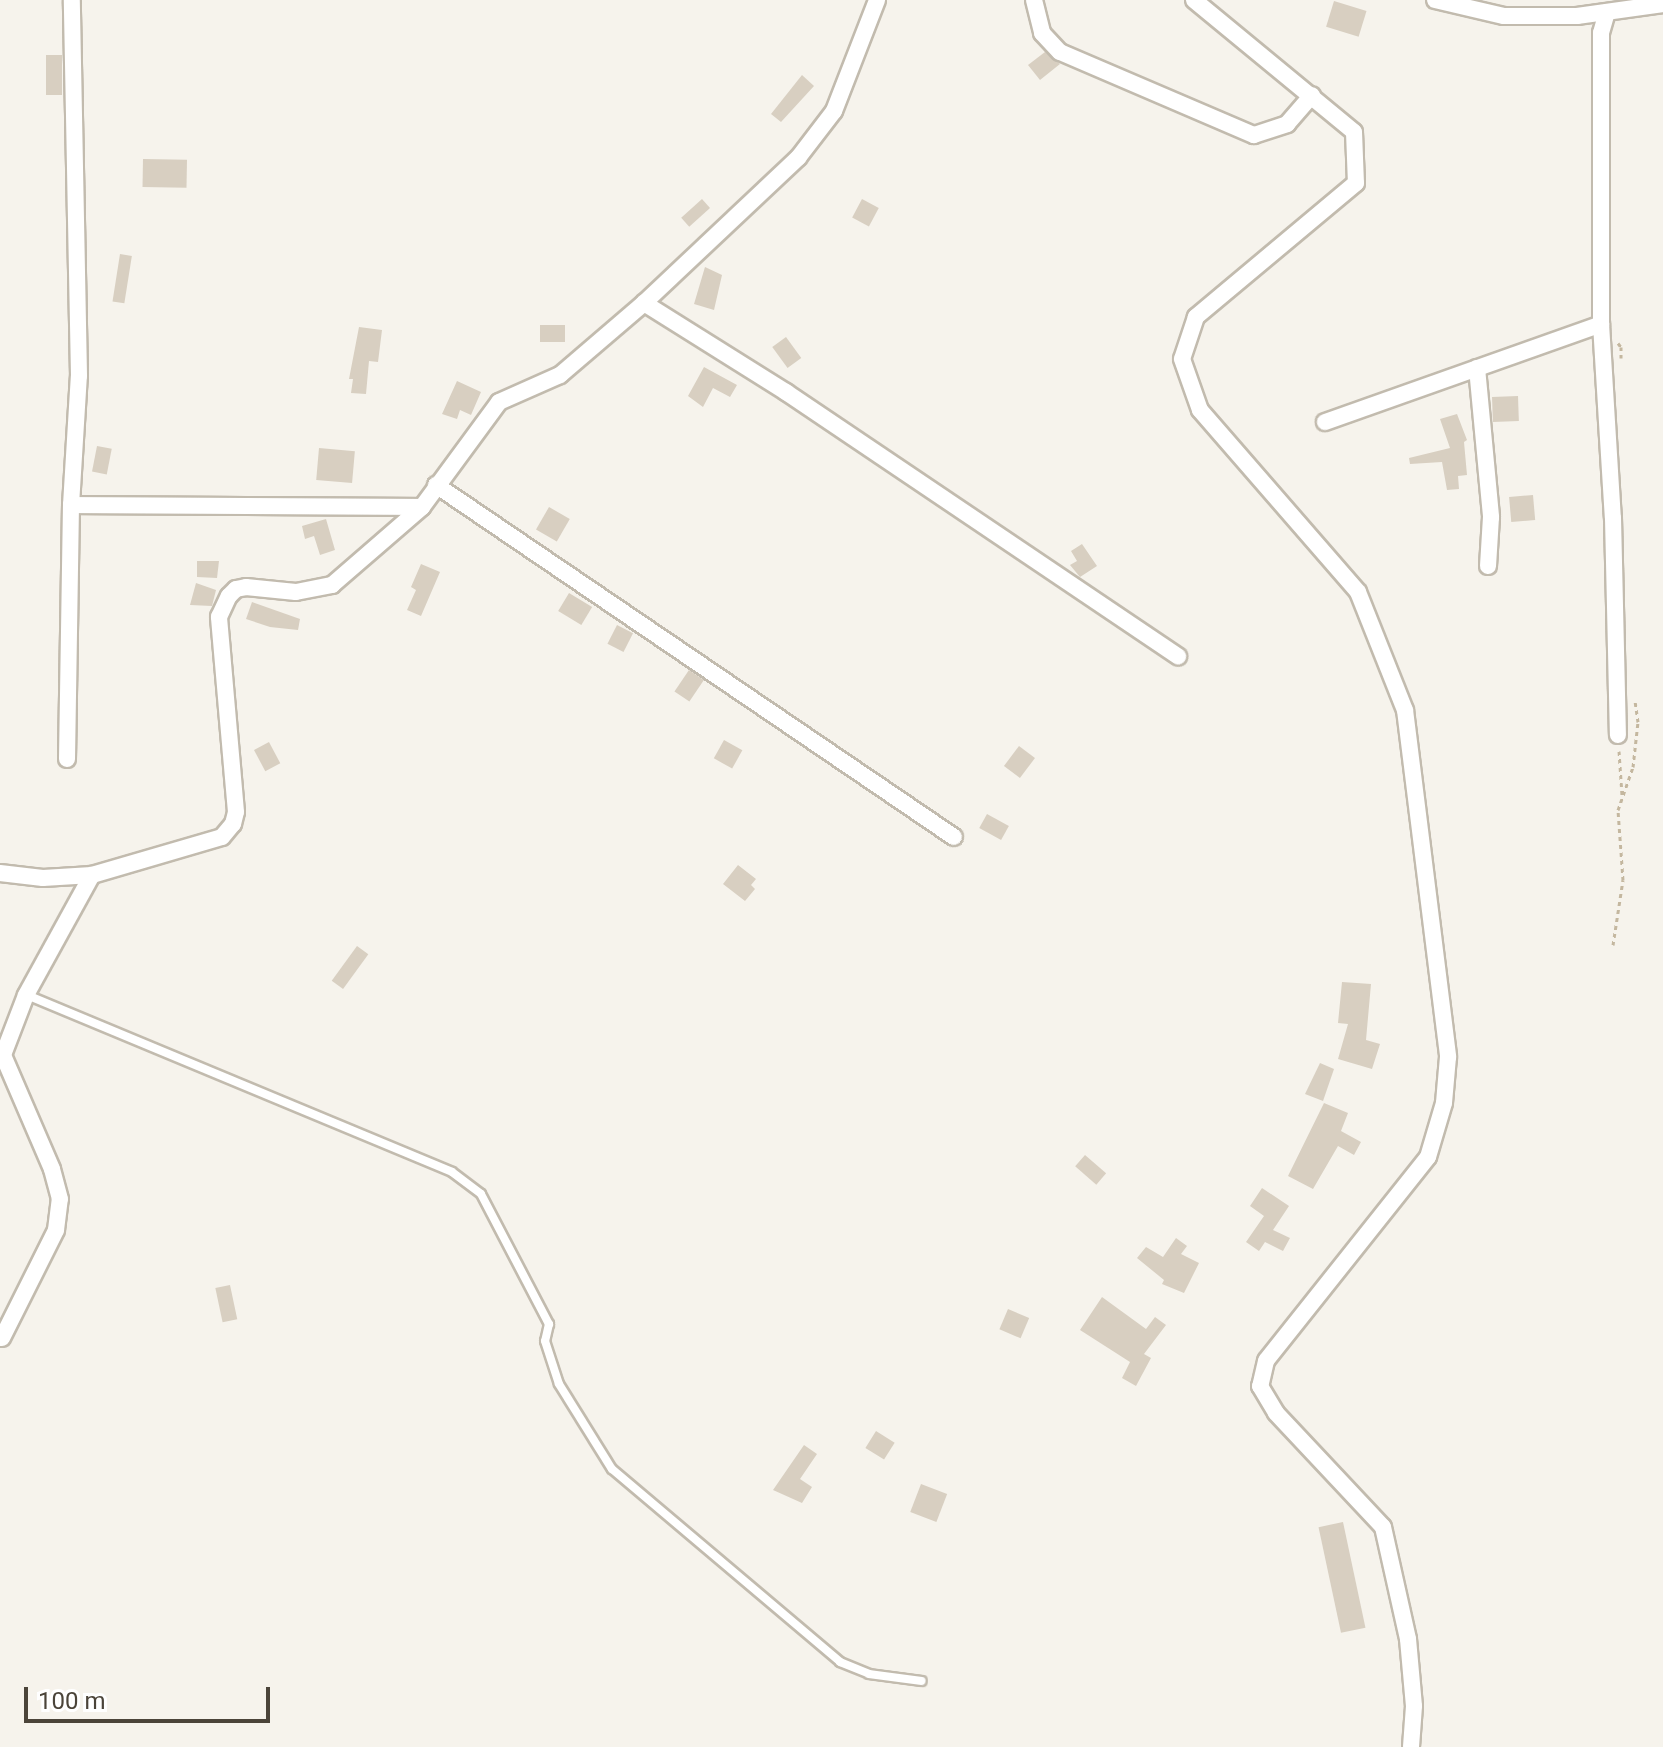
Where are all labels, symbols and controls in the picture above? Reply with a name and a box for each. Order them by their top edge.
scale bar [28,1671,274,1721]
text: 100 m [38,1687,105,1715]

